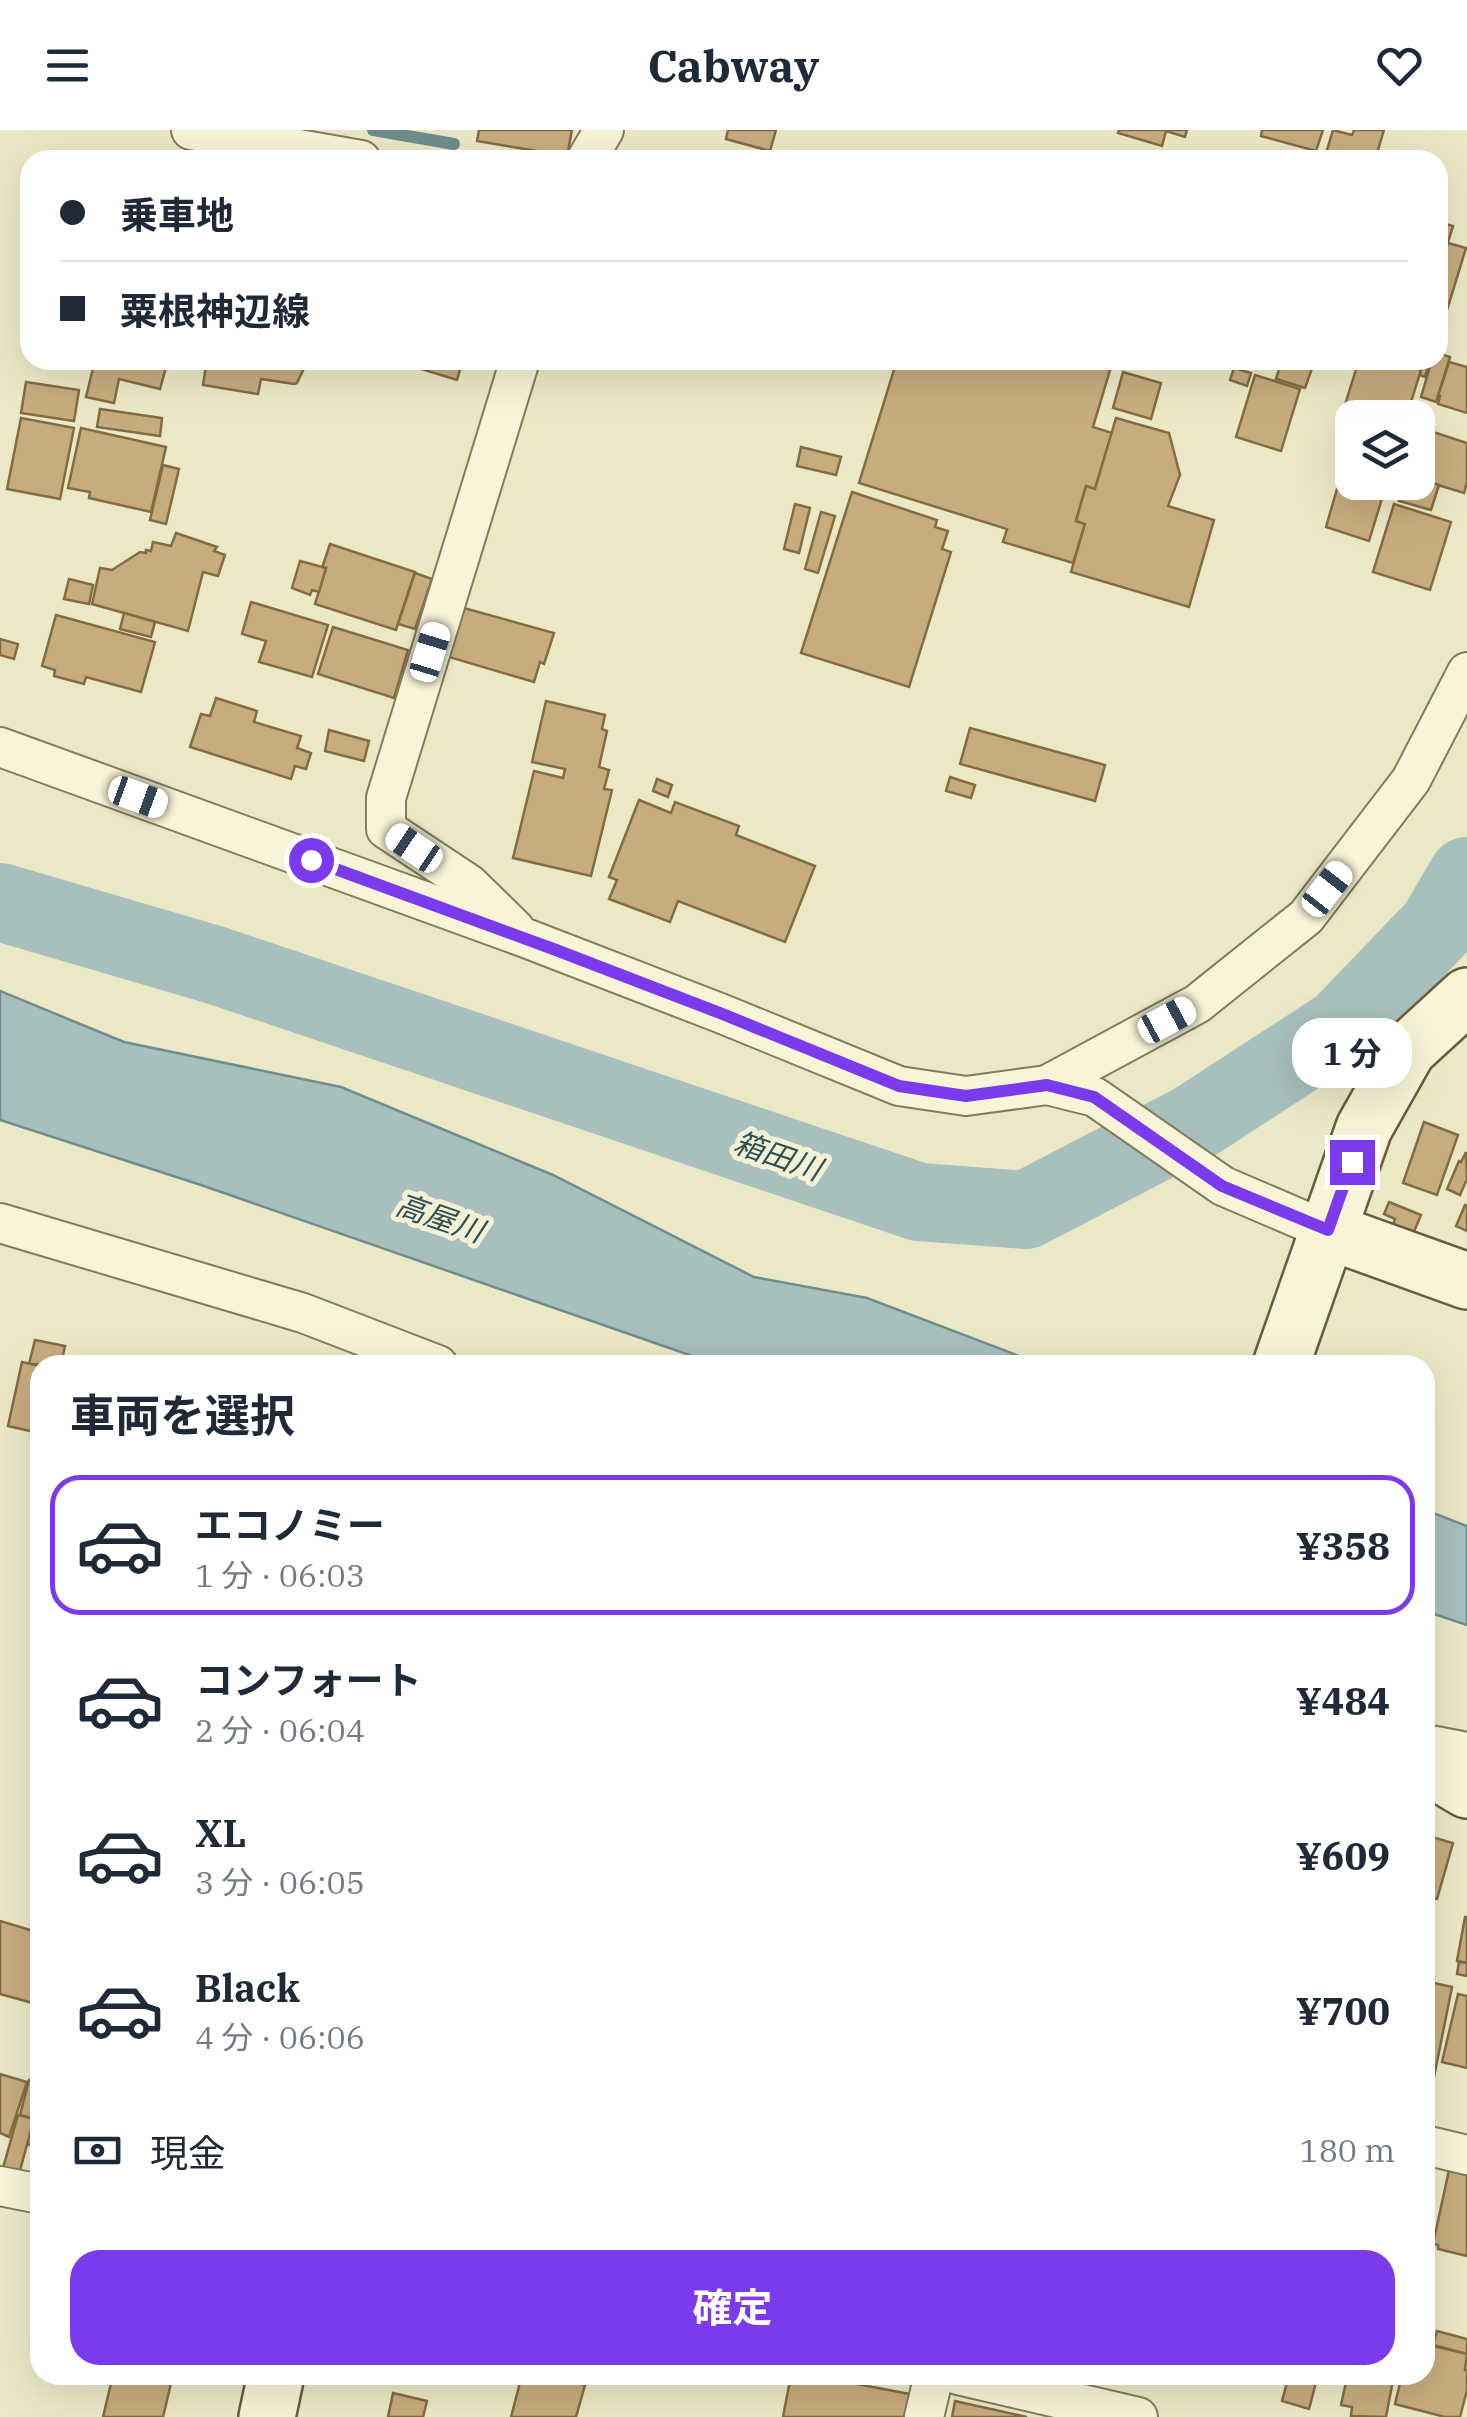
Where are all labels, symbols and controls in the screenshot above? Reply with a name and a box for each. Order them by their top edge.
text: Cabway [648,36,819,94]
icon: menu [40,38,95,93]
icon: heart [1372,38,1427,93]
text: 乗車地 [120,190,234,239]
text: 粟根神辺線 [120,286,310,335]
map controls [1335,400,1435,500]
button: layers [1335,400,1435,500]
car [407,619,453,685]
car [105,773,171,821]
car [381,819,447,877]
route start [289,838,334,883]
car [1297,856,1357,922]
car [1133,993,1201,1047]
callout: 1 分 [1292,1017,1412,1087]
text: 1 分 [1323,1032,1381,1074]
water label: 箱田川 [729,1122,830,1189]
route end [1330,1140,1375,1185]
water label: 高屋川 [391,1184,492,1251]
text: 車両を選択 [70,1386,295,1444]
icon: car [75,1500,165,1590]
text: エコノミー [195,1500,385,1549]
text: ¥358 [1296,1521,1390,1570]
text: 1 分 · 06:03 [195,1554,365,1596]
icon: car [75,1655,165,1745]
text: コンフォート [195,1655,422,1704]
text: ¥484 [1296,1676,1390,1725]
text: 2 分 · 06:04 [195,1709,365,1751]
text: XL [195,1808,246,1857]
icon: car [75,1810,165,1900]
text: ¥609 [1296,1831,1390,1880]
text: 3 分 · 06:05 [195,1861,365,1903]
text: Black [195,1963,300,2012]
icon: car [75,1965,165,2055]
text: ¥700 [1296,1986,1390,2035]
text: 4 分 · 06:06 [195,2016,365,2058]
icon: cash [70,2123,125,2178]
text: 現金 [150,2128,226,2177]
text: 180 m [1299,2129,1395,2171]
button: 確定 [70,2250,1395,2365]

